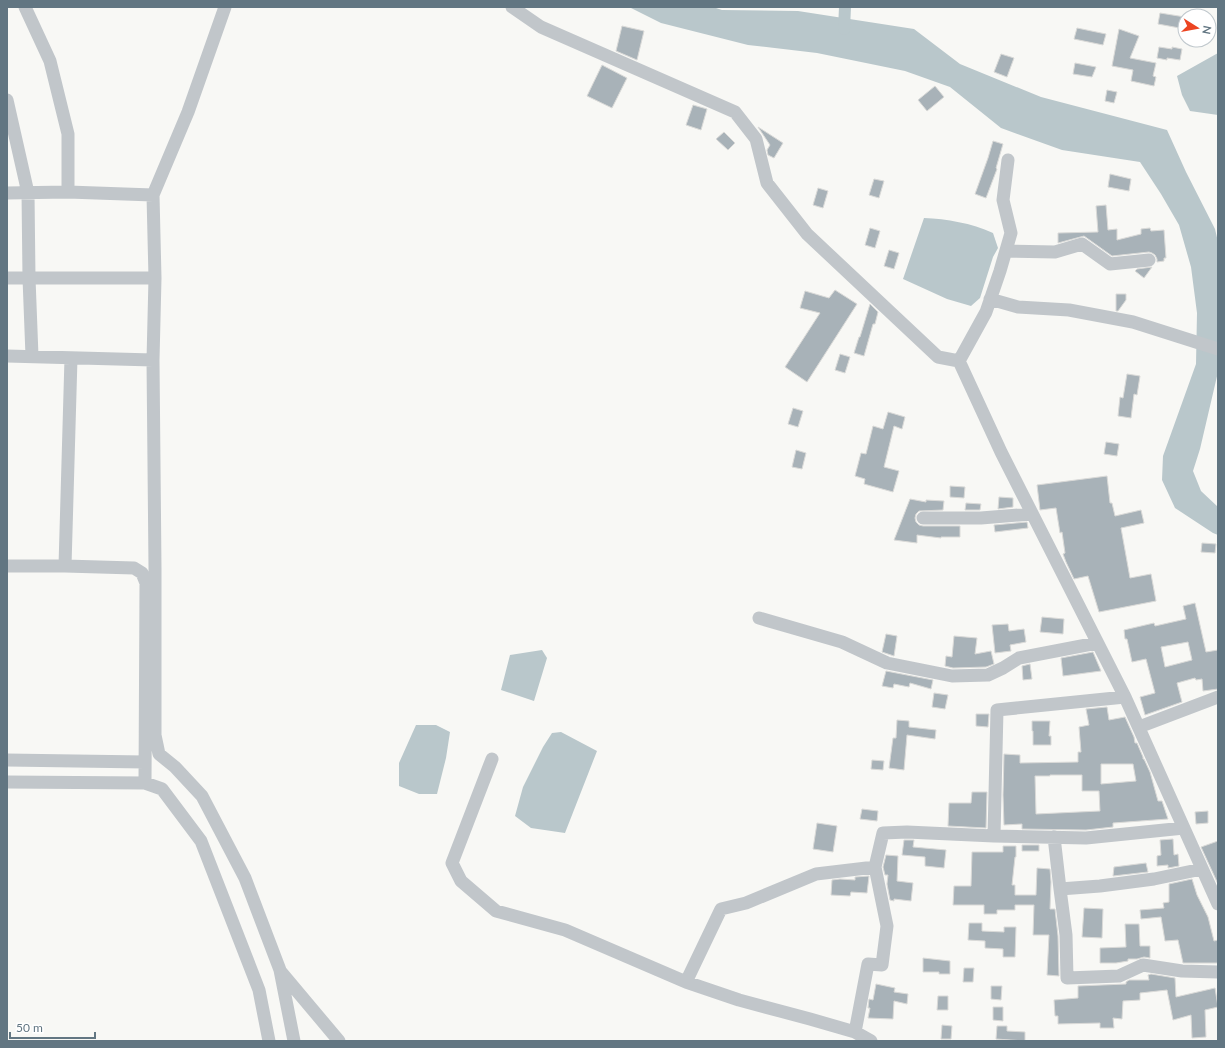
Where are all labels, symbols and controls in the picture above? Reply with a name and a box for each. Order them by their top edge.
north arrow [1177,8,1217,48]
text: N [1200,25,1214,35]
scale bar [10,1014,95,1040]
text: 50 m [16,1020,43,1035]

